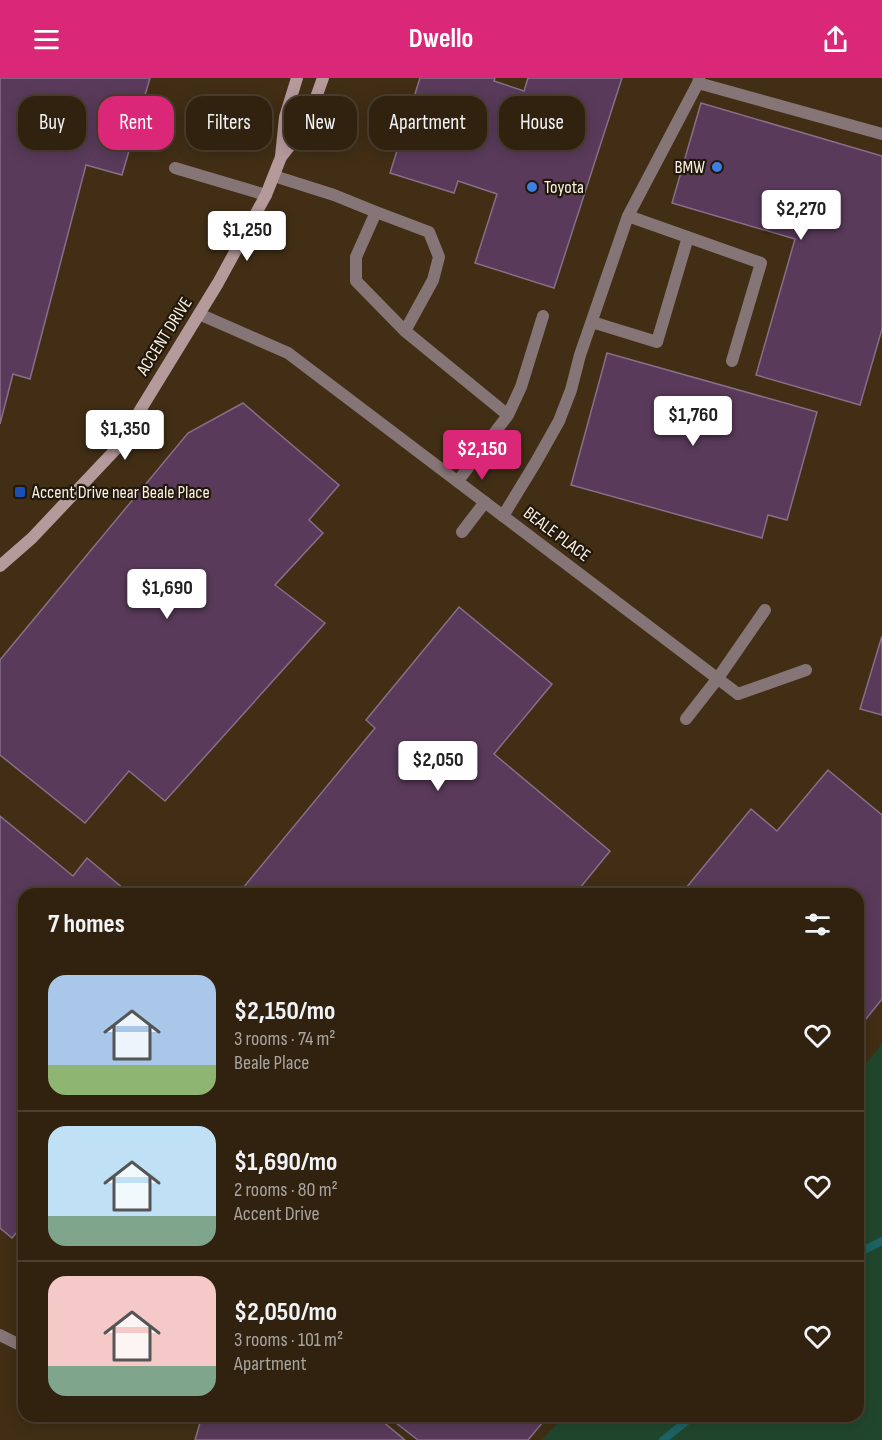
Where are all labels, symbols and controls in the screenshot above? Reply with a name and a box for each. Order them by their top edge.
icon: menu [30,23,63,56]
text: Dwello [409,23,473,55]
icon: share [819,23,852,56]
chip: Buy [18,96,86,150]
chip: Rent [98,96,174,150]
chip: Filters [186,96,272,150]
chip: New [284,96,357,150]
chip: Apartment [369,96,487,150]
chip: House [499,96,585,150]
place label: BMW [675,157,705,178]
marker: BMW [710,160,724,174]
place label: Toyota [544,177,584,198]
marker: Toyota [525,180,539,194]
pin: $2,270 [752,190,850,241]
text: $2,270 [776,197,826,221]
pin: $1,250 [198,211,296,262]
text: $1,250 [222,218,272,242]
street label: ACCENT DRIVE [132,293,197,380]
pin: $1,760 [644,396,742,447]
text: $1,760 [668,403,718,427]
pin: $1,350 [76,410,174,461]
text: $1,350 [100,417,150,441]
pin: $2,150 [433,430,531,481]
text: $2,150 [457,437,507,461]
place label: Accent Drive near Beale Place [31,482,210,503]
marker: Accent Drive near Beale Place [13,485,27,499]
street label: BEALE PLACE [519,503,594,566]
pin: $1,690 [118,569,216,620]
text: $1,690 [141,576,193,600]
pin: $2,050 [389,741,487,792]
text: $2,050 [412,748,464,772]
icon: filters [801,908,834,941]
text: 7 homes [48,909,125,940]
text: $2,150/mo [234,996,335,1027]
icon: home [96,999,168,1071]
icon: heart [801,1019,834,1052]
text: 3 rooms · 74 m² [234,1027,336,1051]
text: Beale Place [234,1051,309,1075]
text: $1,690/mo [234,1147,337,1178]
icon: home [96,1150,168,1222]
icon: heart [801,1170,834,1203]
text: 2 rooms · 80 m² [234,1178,338,1202]
text: Accent Drive [234,1202,320,1226]
text: $2,050/mo [234,1297,337,1328]
icon: home [96,1300,168,1372]
icon: heart [801,1320,834,1353]
text: 3 rooms · 101 m² [234,1328,343,1352]
text: Apartment [234,1352,307,1376]

